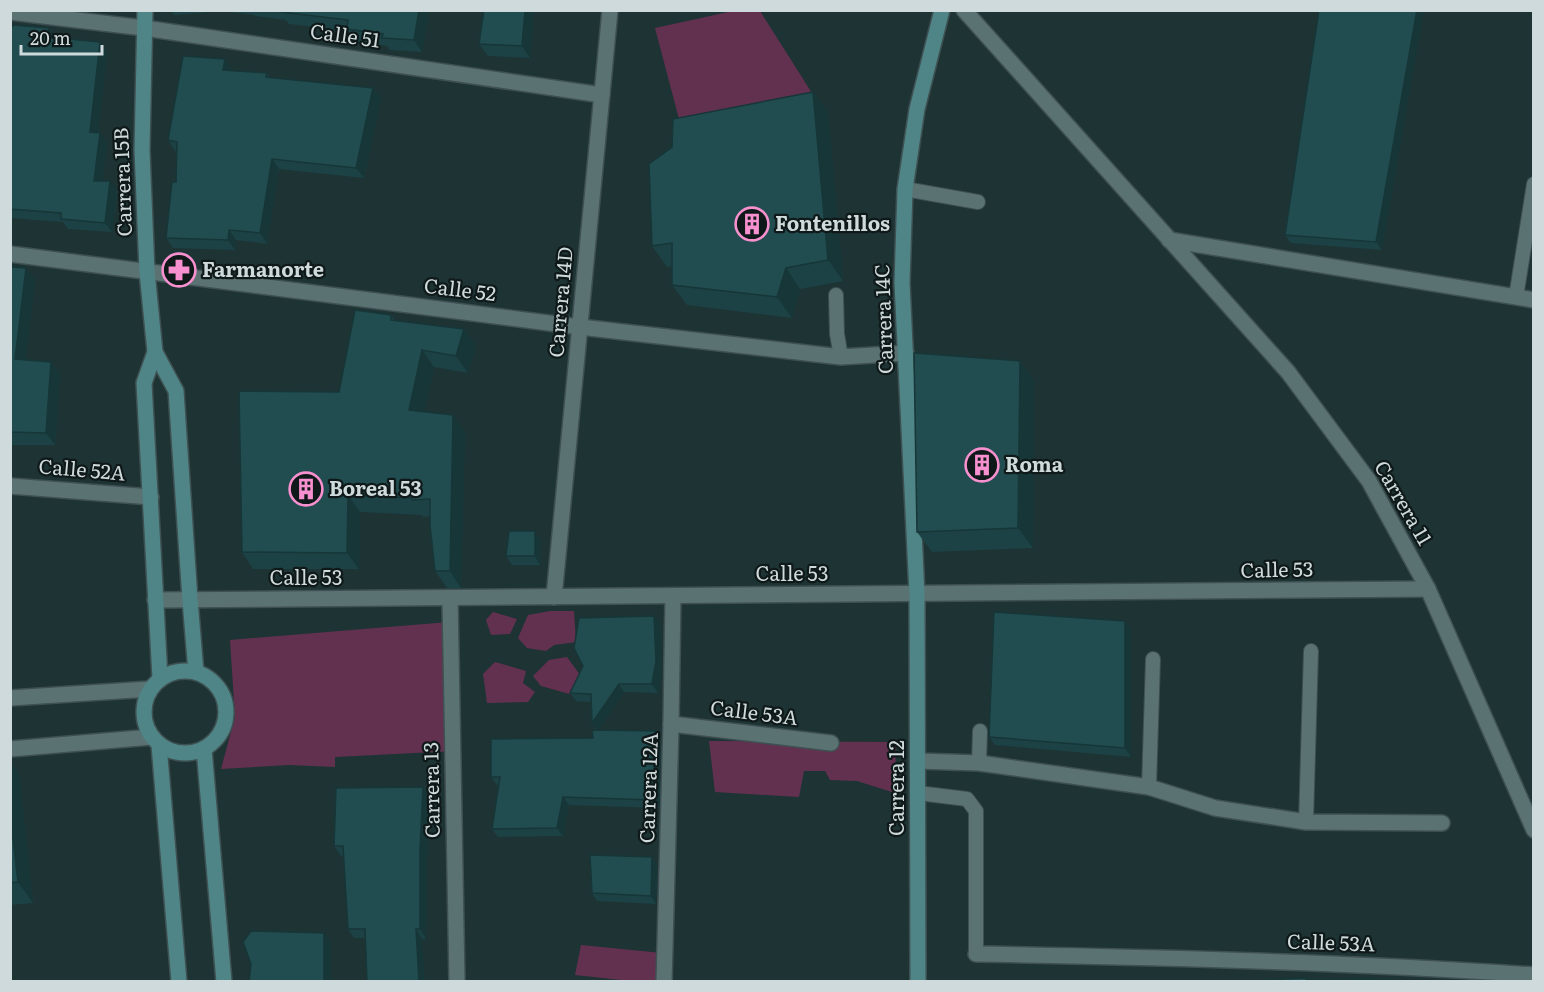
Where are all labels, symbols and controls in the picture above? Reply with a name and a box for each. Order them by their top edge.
street label: Calle 51 [308,14,382,54]
scale bar [21,18,102,56]
text: 20 m [30,24,71,51]
street label: Carrera 15B [104,127,138,237]
building icon: Fontenillos [734,206,770,242]
place label: Fontenillos [775,207,890,237]
street label: Carrera 14D [539,245,579,359]
pharmacy icon: Farmanorte [161,252,197,288]
place label: Farmanorte [202,253,324,283]
street label: Carrera 14C [865,264,899,374]
street label: Calle 52 [423,269,498,307]
building icon: Roma [964,447,1000,483]
place label: Roma [1005,448,1064,478]
street label: Calle 52A [38,449,127,487]
street label: Carrera 11 [1368,454,1441,550]
building icon: Boreal 53 [288,471,324,507]
place label: Boreal 53 [329,472,422,502]
street label: Calle 53 [1240,552,1314,584]
street label: Calle 53 [755,557,829,587]
street label: Calle 53 [269,561,343,591]
street label: Calle 53A [709,691,800,731]
street label: Carrera 12A [630,732,664,844]
street label: Carrera 12 [880,740,910,836]
street label: Carrera 13 [414,742,446,839]
street label: Calle 53A [1287,924,1376,958]

